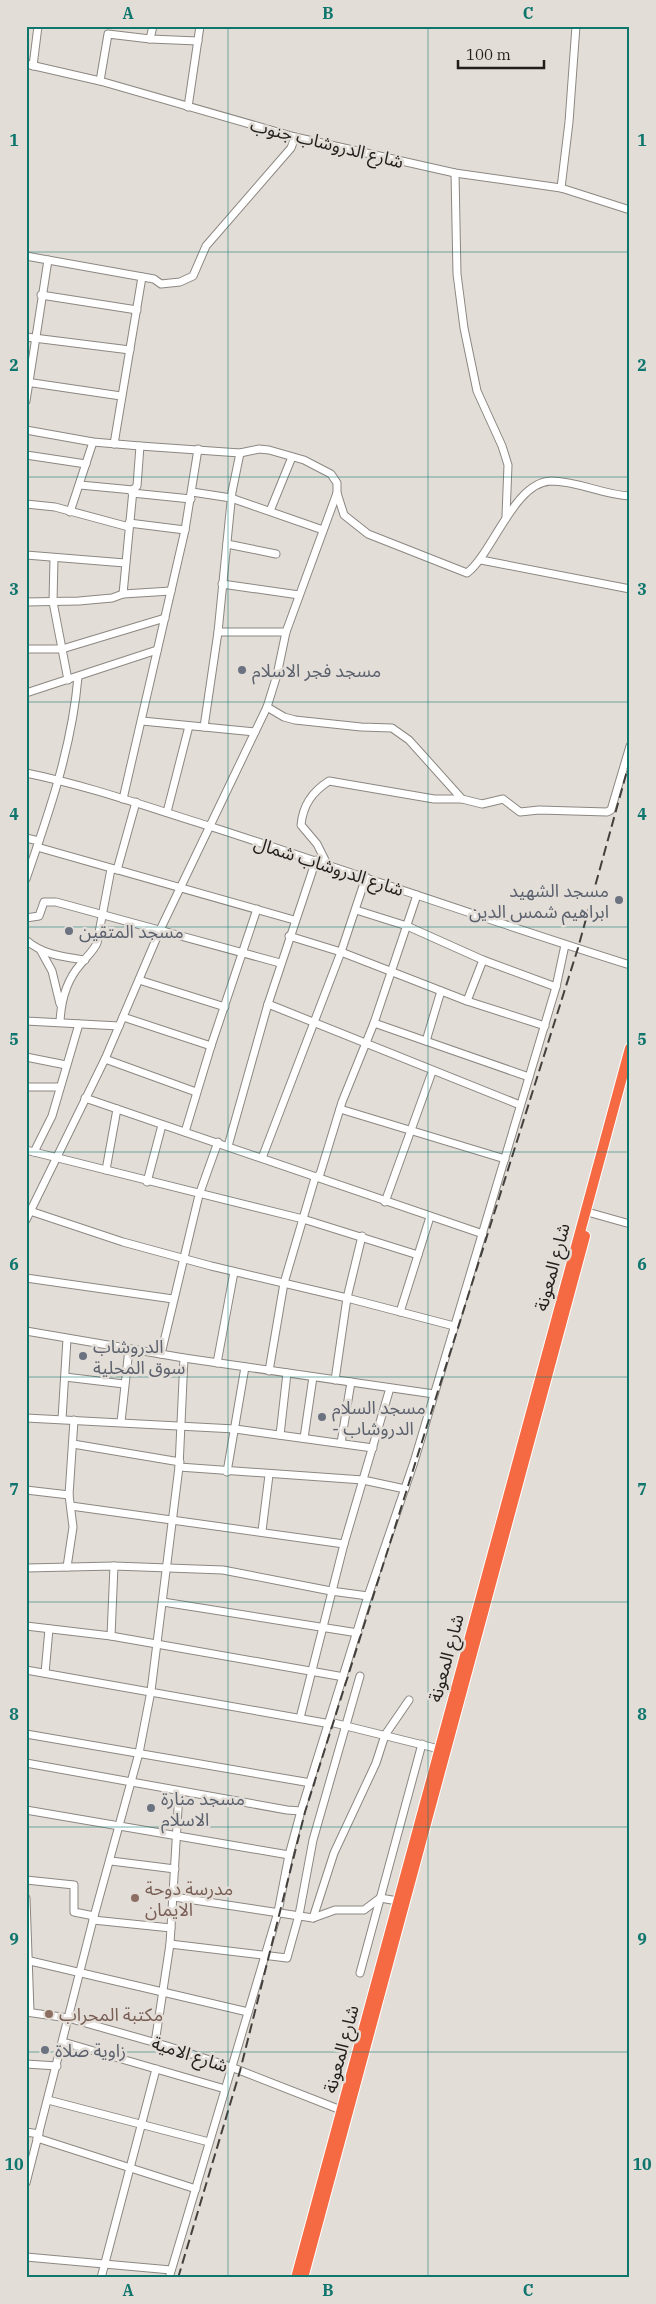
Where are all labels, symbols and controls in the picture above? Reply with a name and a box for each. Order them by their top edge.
text: A [122,3,134,23]
text: B [322,3,334,23]
text: C [523,3,533,23]
scale bar [458,38,545,70]
text: 100 m [466,45,511,64]
street label: شارع الدروشاب جنوب [247,113,406,176]
text: 1 [9,130,19,150]
text: 1 [637,130,647,150]
text: 2 [9,355,19,375]
text: 2 [637,355,647,375]
text: 3 [9,579,19,599]
text: 3 [637,579,647,599]
place label: مسجد فجر الاسلام [252,659,381,685]
marker: مسجد فجر الاسلام [236,664,248,676]
text: 4 [9,804,19,824]
text: 4 [637,804,647,824]
street label: شارع الدروشاب شمال [250,831,407,904]
place label: مسجد الشهيد ابراهيم شمس الدين [469,879,609,925]
marker: مسجد الشهيد ابراهيم شمس الدين [613,894,625,906]
place label: مسجد المتقين [79,920,184,943]
marker: مسجد المتقين [63,925,75,937]
text: 5 [9,1029,19,1049]
text: 5 [637,1029,647,1049]
street label: شارع المعونة [529,1221,578,1314]
text: 6 [9,1254,19,1274]
text: 6 [637,1254,647,1274]
place label: الدروشاب سوق المحلية [93,1335,185,1379]
marker: الدروشاب سوق المحلية [77,1350,89,1362]
place label: مسجد السلام - الدروشاب [332,1396,426,1440]
marker: مسجد السلام - الدروشاب [316,1411,328,1423]
text: 7 [9,1479,19,1499]
text: 7 [637,1479,647,1499]
street label: شارع المعونة [423,1612,472,1705]
text: 8 [9,1704,19,1724]
text: 8 [637,1704,647,1724]
place label: مسجد منارة الاسلام [161,1787,245,1834]
marker: مسجد منارة الاسلام [145,1802,157,1814]
place label: مدرسة دوحة الايمان [145,1877,233,1921]
marker: مدرسة دوحة الايمان [129,1892,141,1904]
text: 9 [9,1929,19,1949]
text: 9 [637,1929,647,1949]
place label: مكتبة المحراب [59,2003,163,2026]
street label: شارع المعونة [318,2003,367,2096]
marker: مكتبة المحراب [43,2008,55,2020]
street label: شارع الامية [148,2031,231,2080]
place label: زاوية صلاة [55,2039,126,2062]
marker: زاوية صلاة [39,2044,51,2056]
text: 10 [4,2154,24,2174]
text: 10 [632,2154,652,2174]
text: A [122,2280,134,2300]
text: B [322,2280,334,2300]
text: C [523,2280,533,2300]

